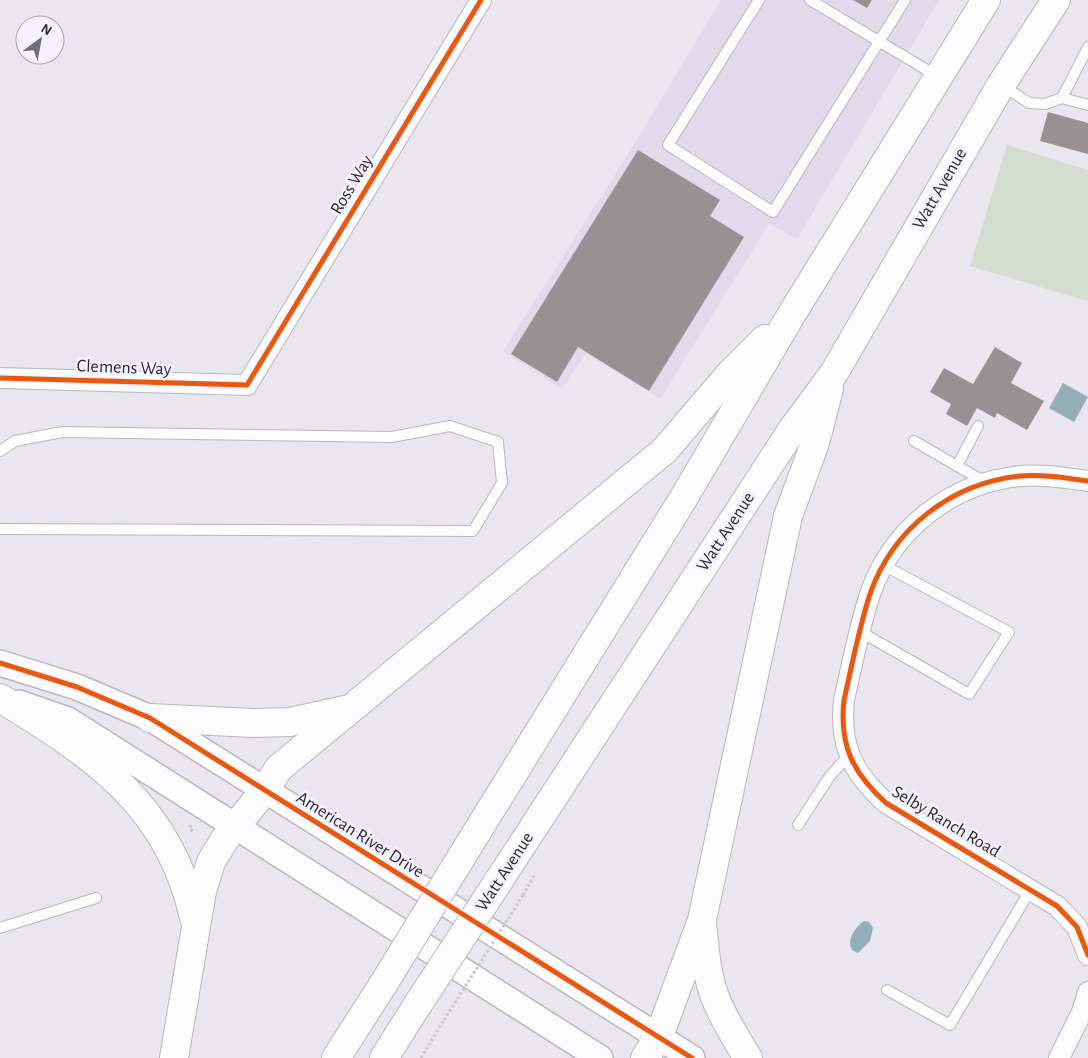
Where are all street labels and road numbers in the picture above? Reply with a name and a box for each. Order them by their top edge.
street label: Watt Avenue [910,145,970,233]
street label: Ross Way [327,152,377,218]
street label: Clemens Way [76,357,172,379]
street label: Watt Avenue [694,489,758,575]
street label: Selby Ranch Road [889,783,1003,861]
street label: American River Drive [293,789,427,881]
street label: Watt Avenue [473,829,537,915]

